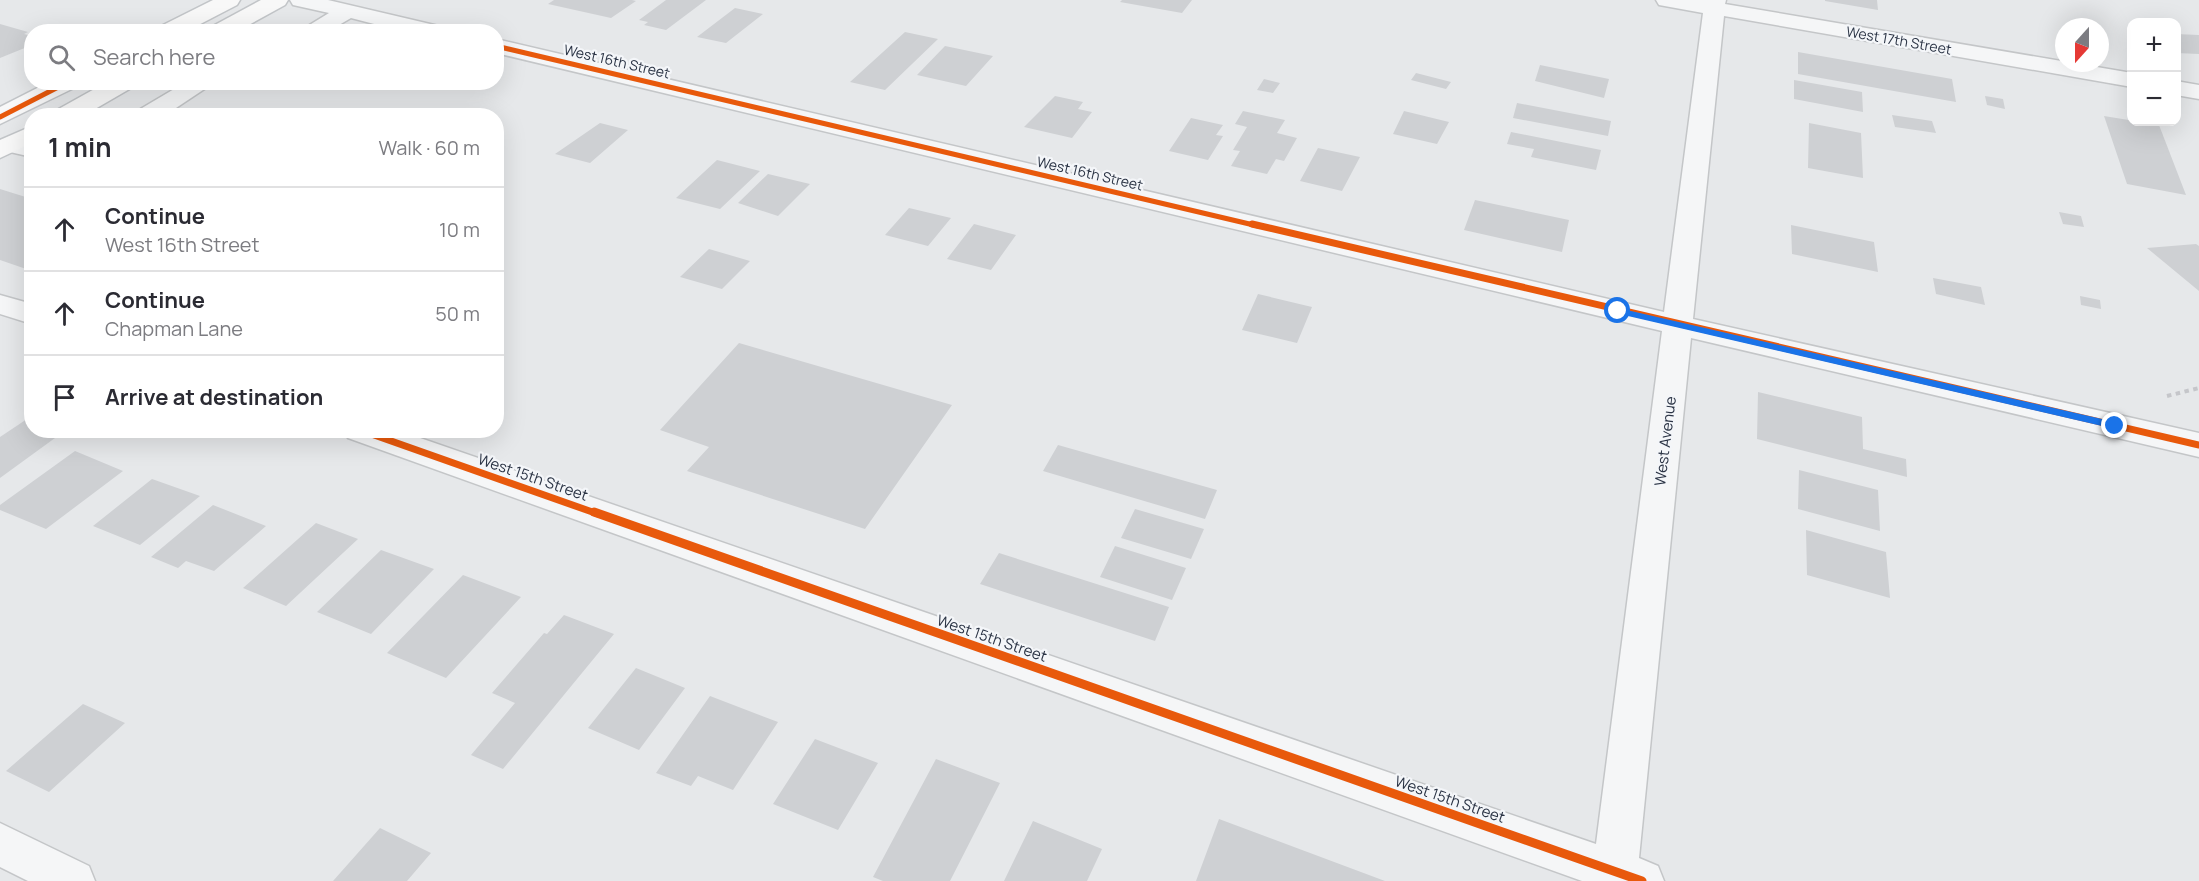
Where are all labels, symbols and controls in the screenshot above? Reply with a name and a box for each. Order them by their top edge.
north arrow [2055,18,2109,72]
map controls [2127,18,2181,126]
button: + [2127,18,2181,72]
street label: West 17th Street [1845,21,1953,59]
search box [24,24,504,90]
street label: West 16th Street [562,40,672,83]
icon: search [45,41,78,74]
text: Search here [93,42,215,72]
button: − [2127,72,2181,126]
text: 1 min [48,129,112,165]
text: Walk · 60 m [378,134,480,161]
street label: West 16th Street [1035,152,1145,195]
text: Continue [105,201,205,231]
icon: ahead [48,213,81,246]
text: 10 m [439,216,480,243]
text: West 16th Street [105,231,260,258]
text: Continue [105,285,205,315]
icon: ahead [48,297,81,330]
route start [1604,297,1630,323]
text: 50 m [435,300,480,327]
text: Chapman Lane [105,315,243,342]
icon: arrive [48,381,81,414]
text: Arrive at destination [105,382,323,412]
street label: West Avenue [1649,395,1681,487]
route end [2101,412,2127,438]
street label: West 15th Street [475,448,591,506]
street label: West 15th Street [934,609,1050,667]
street label: West 15th Street [1392,770,1508,828]

